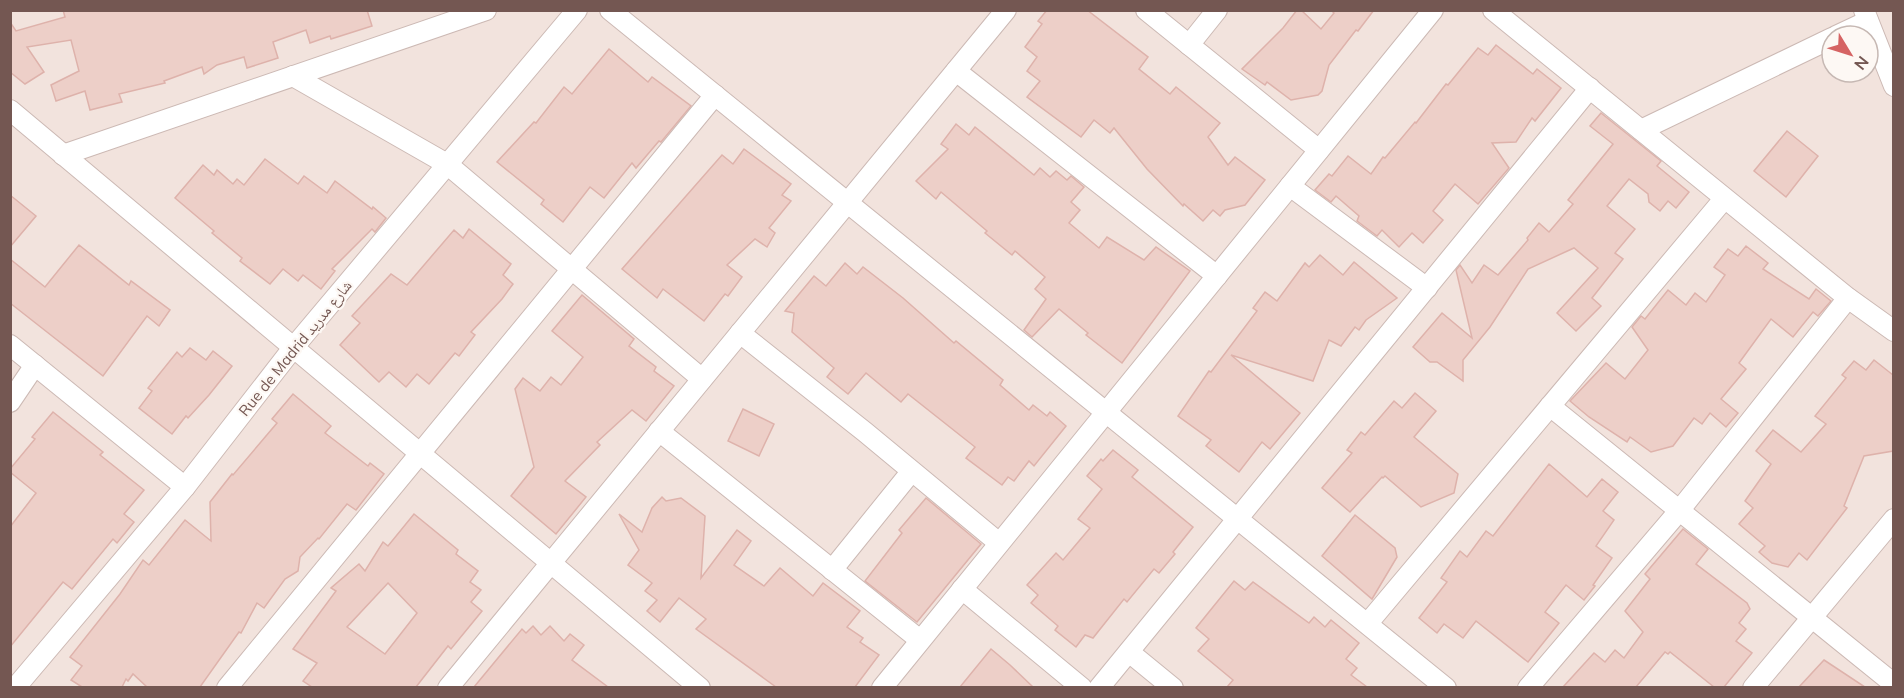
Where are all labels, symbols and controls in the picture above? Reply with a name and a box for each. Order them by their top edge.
north arrow [1820,24,1880,84]
text: N [1850,52,1873,74]
street label: Rue de Madrid شارع مدريد [234,276,357,420]

